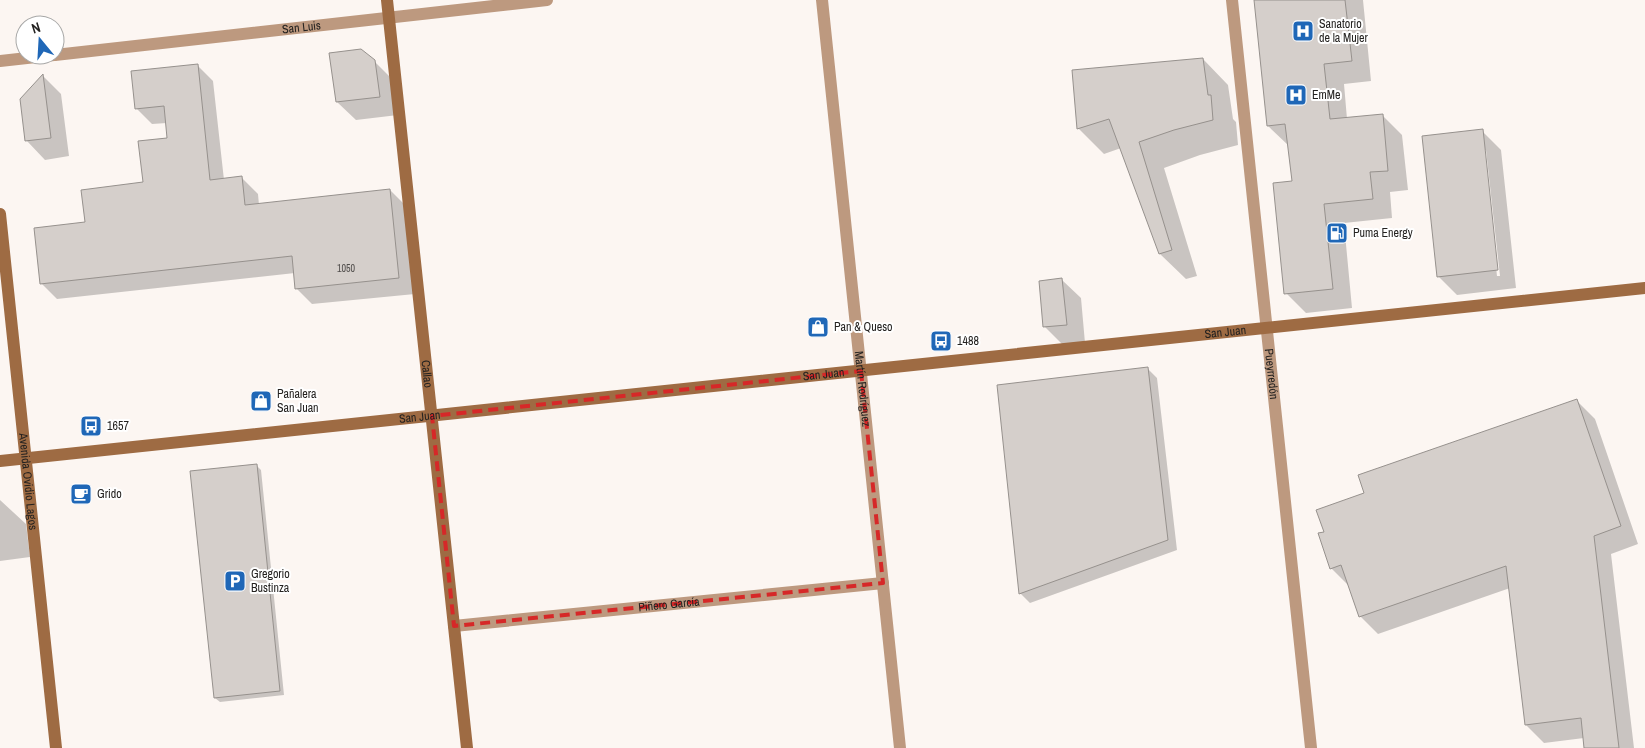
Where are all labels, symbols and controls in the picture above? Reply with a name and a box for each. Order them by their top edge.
north arrow [15,15,65,65]
place label: Sanatorio de la Mujer [1319,16,1368,46]
street label: San Luis [281,17,322,38]
text: N [29,18,43,37]
hospital icon: Sanatorio de la Mujer [1291,19,1315,43]
hospital icon: EmMe [1284,83,1308,107]
place label: EmMe [1312,87,1340,103]
fuel station icon: Puma Energy [1325,221,1349,245]
place label: Puma Energy [1353,225,1413,241]
house number: 1050 [337,262,356,275]
shop icon: Pan & Queso [806,315,830,339]
place label: Pan & Queso [834,319,893,335]
street label: San Juan [1204,322,1247,342]
bus stop icon: 1488 [929,329,953,353]
place label: 1488 [957,333,979,349]
street label: Pueyrredón [1261,348,1282,400]
street label: Martín Rodríguez [851,350,874,428]
street label: Callao [418,359,436,389]
street label: San Juan [802,364,845,385]
place label: Pañalera San Juan [277,386,319,416]
shop icon: Pañalera San Juan [249,389,273,413]
street label: San Juan [398,407,441,427]
bus stop icon: 1657 [79,414,103,438]
place label: 1657 [107,418,129,434]
street label: Avenida Ovidio Lagos [15,431,41,531]
cafe icon: Grido [69,482,93,506]
place label: Grido [97,486,122,502]
place label: Gregorio Bustinza [251,566,290,596]
parking icon: Gregorio Bustinza [223,569,247,593]
street label: Piñero García [638,593,701,615]

